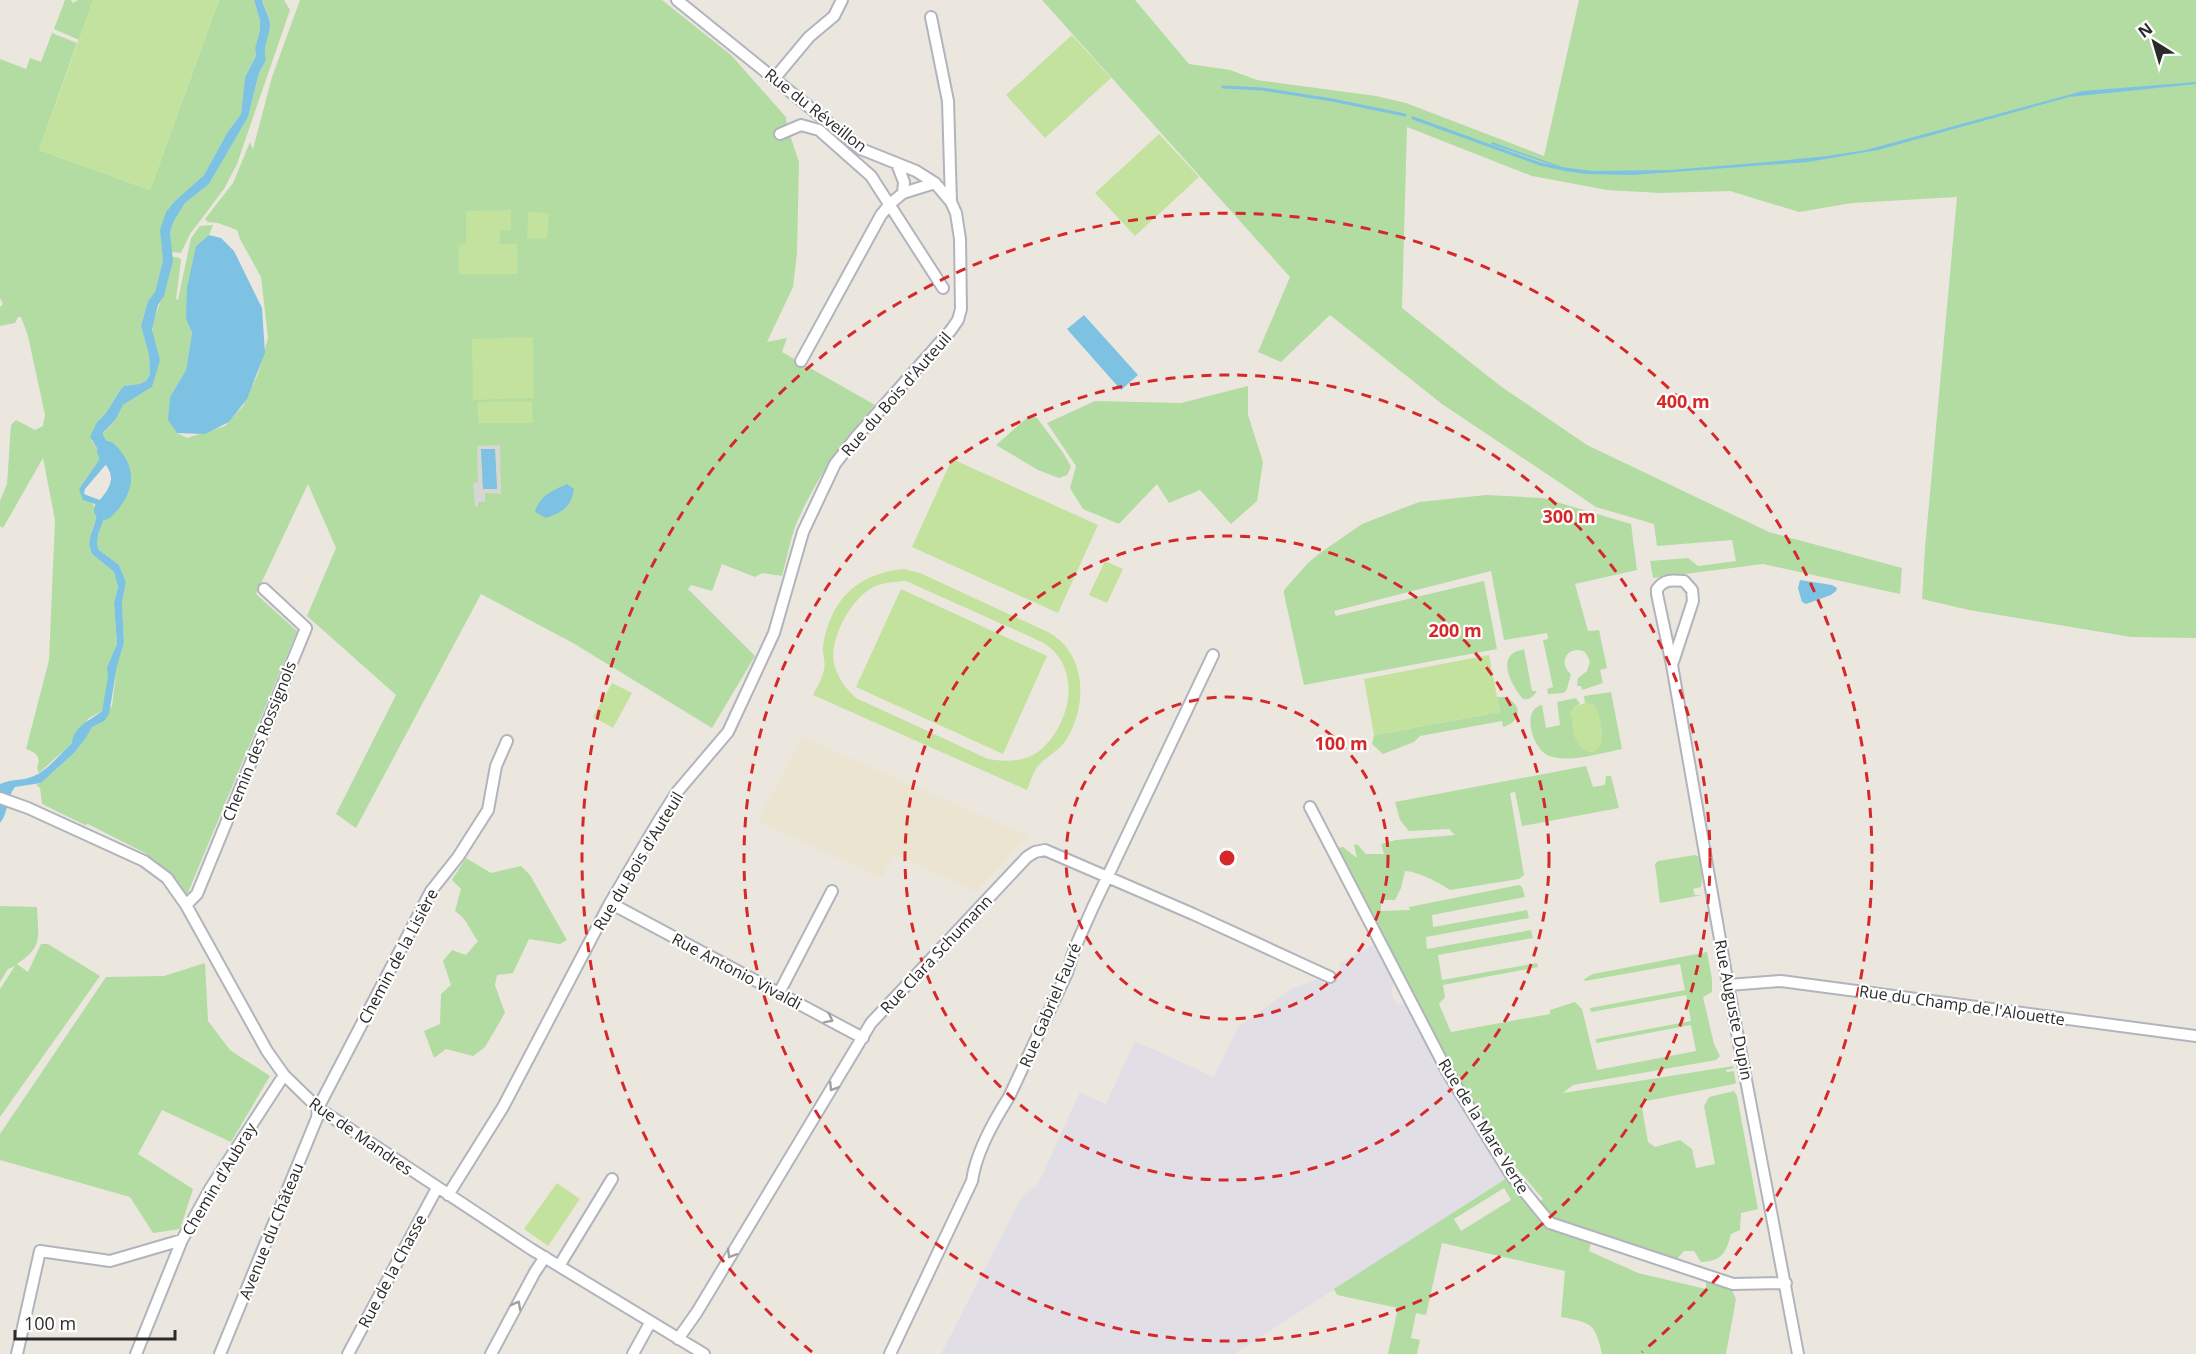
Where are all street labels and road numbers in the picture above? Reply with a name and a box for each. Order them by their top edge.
street label: Rue du Réveillon [760,63,872,157]
street label: Rue du Bois d'Auteuil [836,327,956,461]
street label: Chemin des Rossignols [217,658,301,824]
street label: Rue du Bois d'Auteuil [588,788,688,934]
street label: Chemin de la Lisière [353,884,443,1028]
street label: Rue Clara Schumann [875,890,997,1018]
street label: Rue Antonio Vivaldi [668,927,806,1015]
street label: Rue Auguste Dupin [1710,938,1758,1082]
street label: Rue Gabriel Fauré [1014,939,1086,1071]
street label: Rue du Champ de l'Alouette [1858,980,2066,1030]
street label: Rue de la Mare Verte [1433,1054,1535,1198]
street label: Rue de Mandres [305,1092,417,1180]
street label: Chemin d'Aubray [177,1118,262,1240]
street label: Avenue du Château [233,1159,309,1303]
street label: Rue de la Chasse [353,1210,431,1332]

